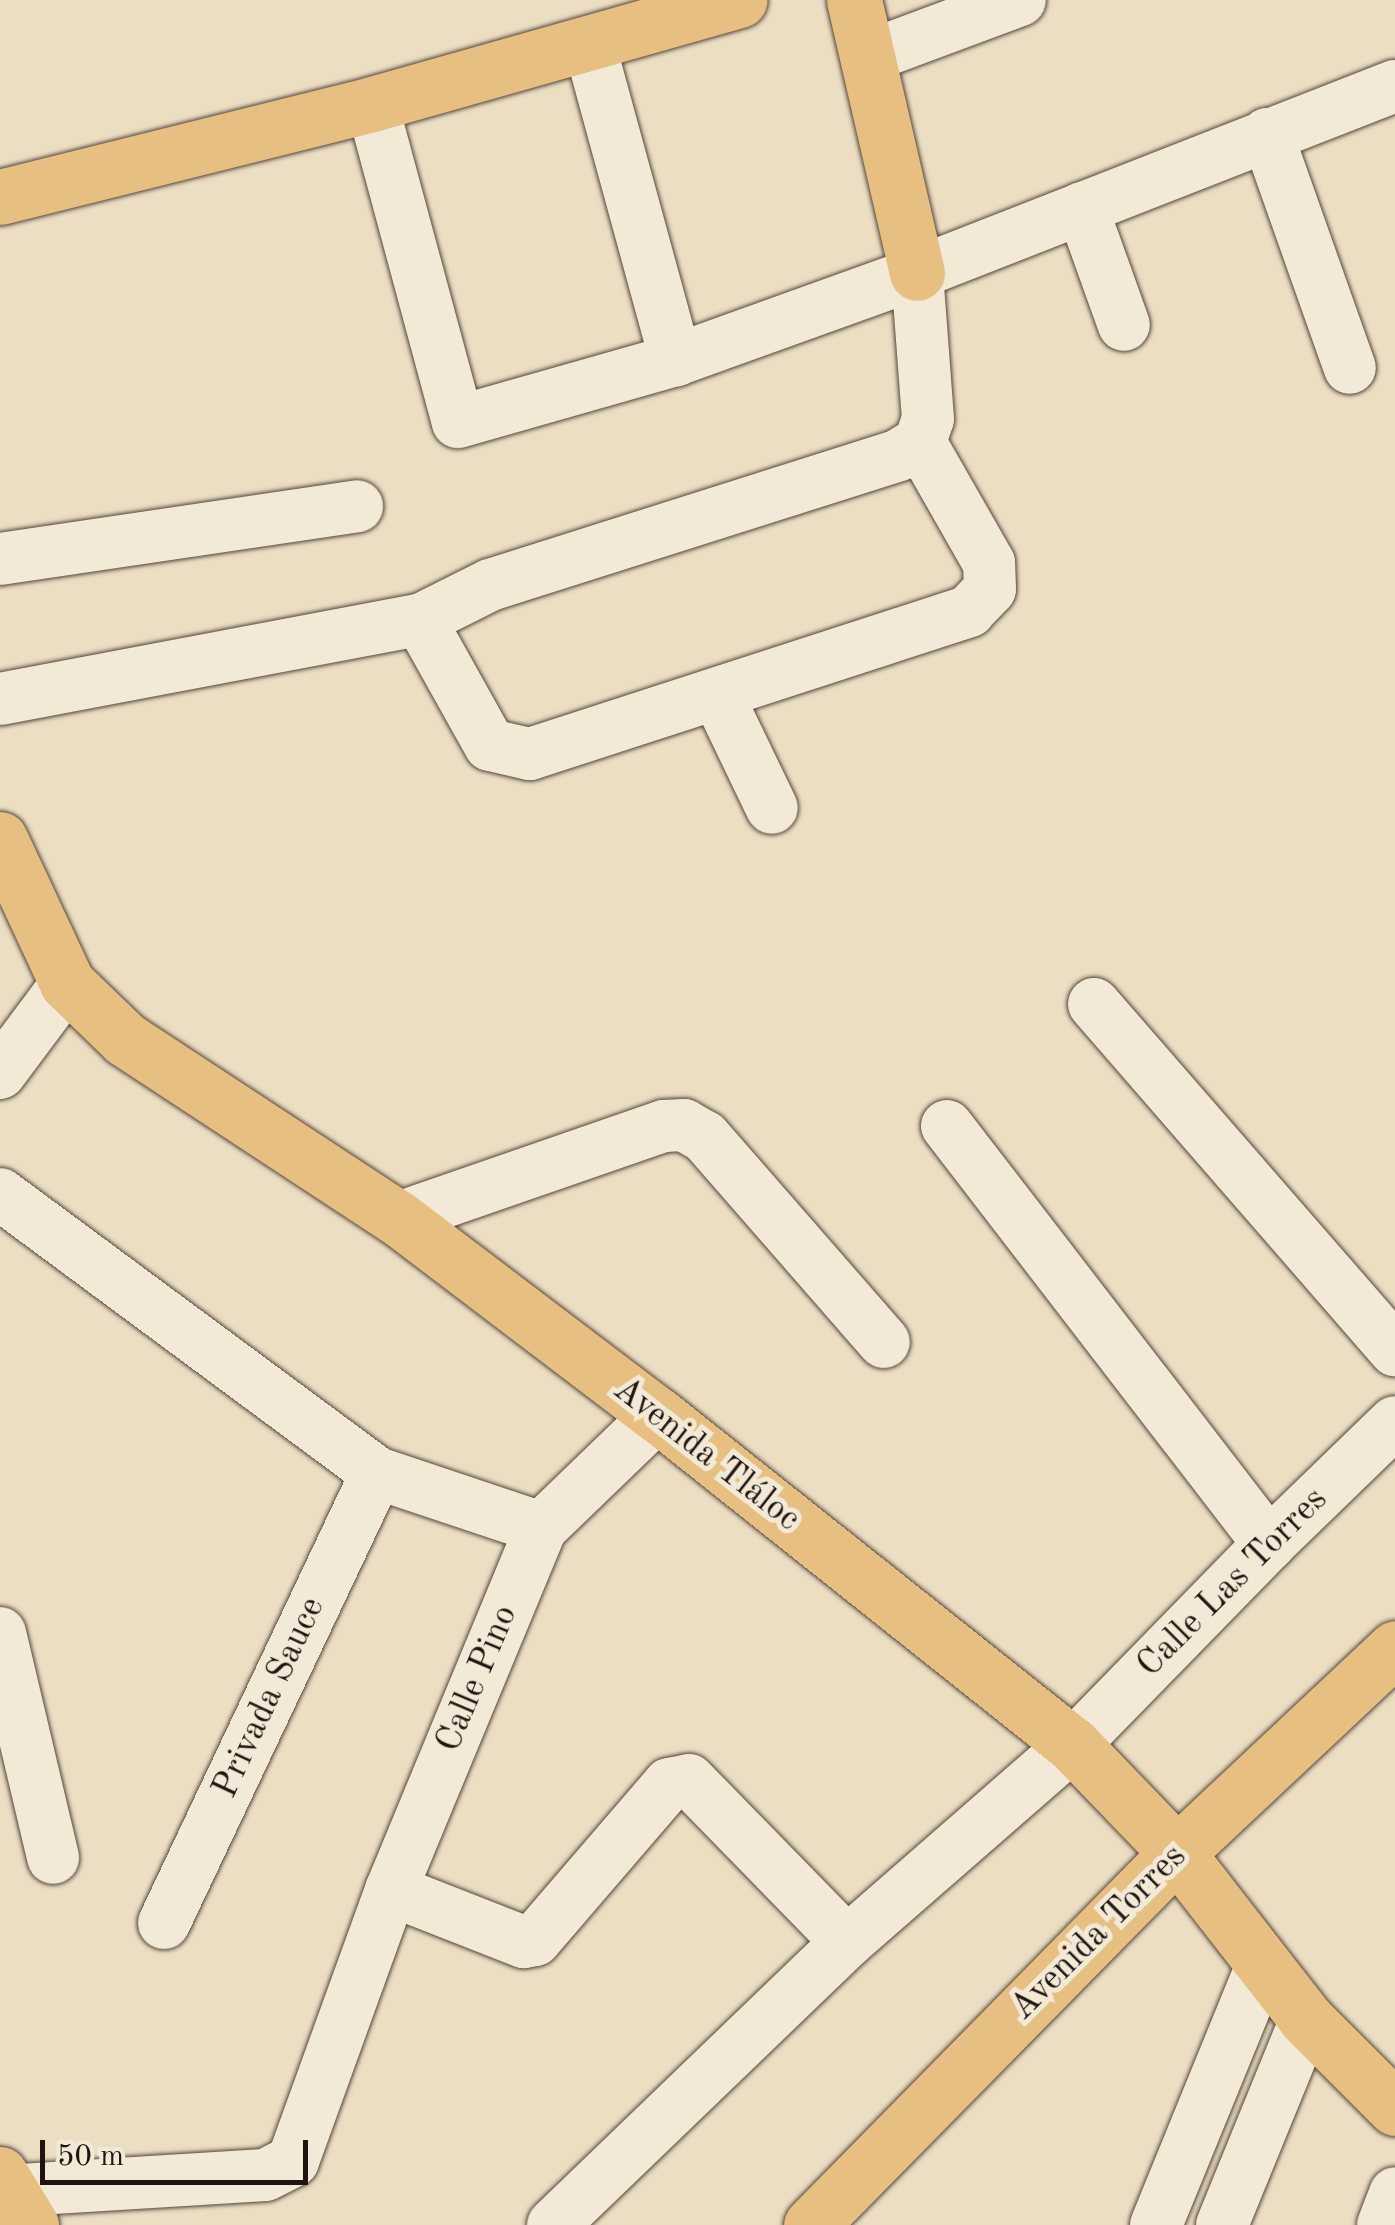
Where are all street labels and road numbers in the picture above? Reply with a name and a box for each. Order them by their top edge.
street label: Avenida Tláloc [604,1369,808,1541]
street label: Calle Las Torres [1129,1479,1337,1687]
street label: Privada Sauce [205,1591,335,1805]
street label: Calle Pino [428,1599,528,1759]
street label: Avenida Torres [1002,1836,1196,2030]

